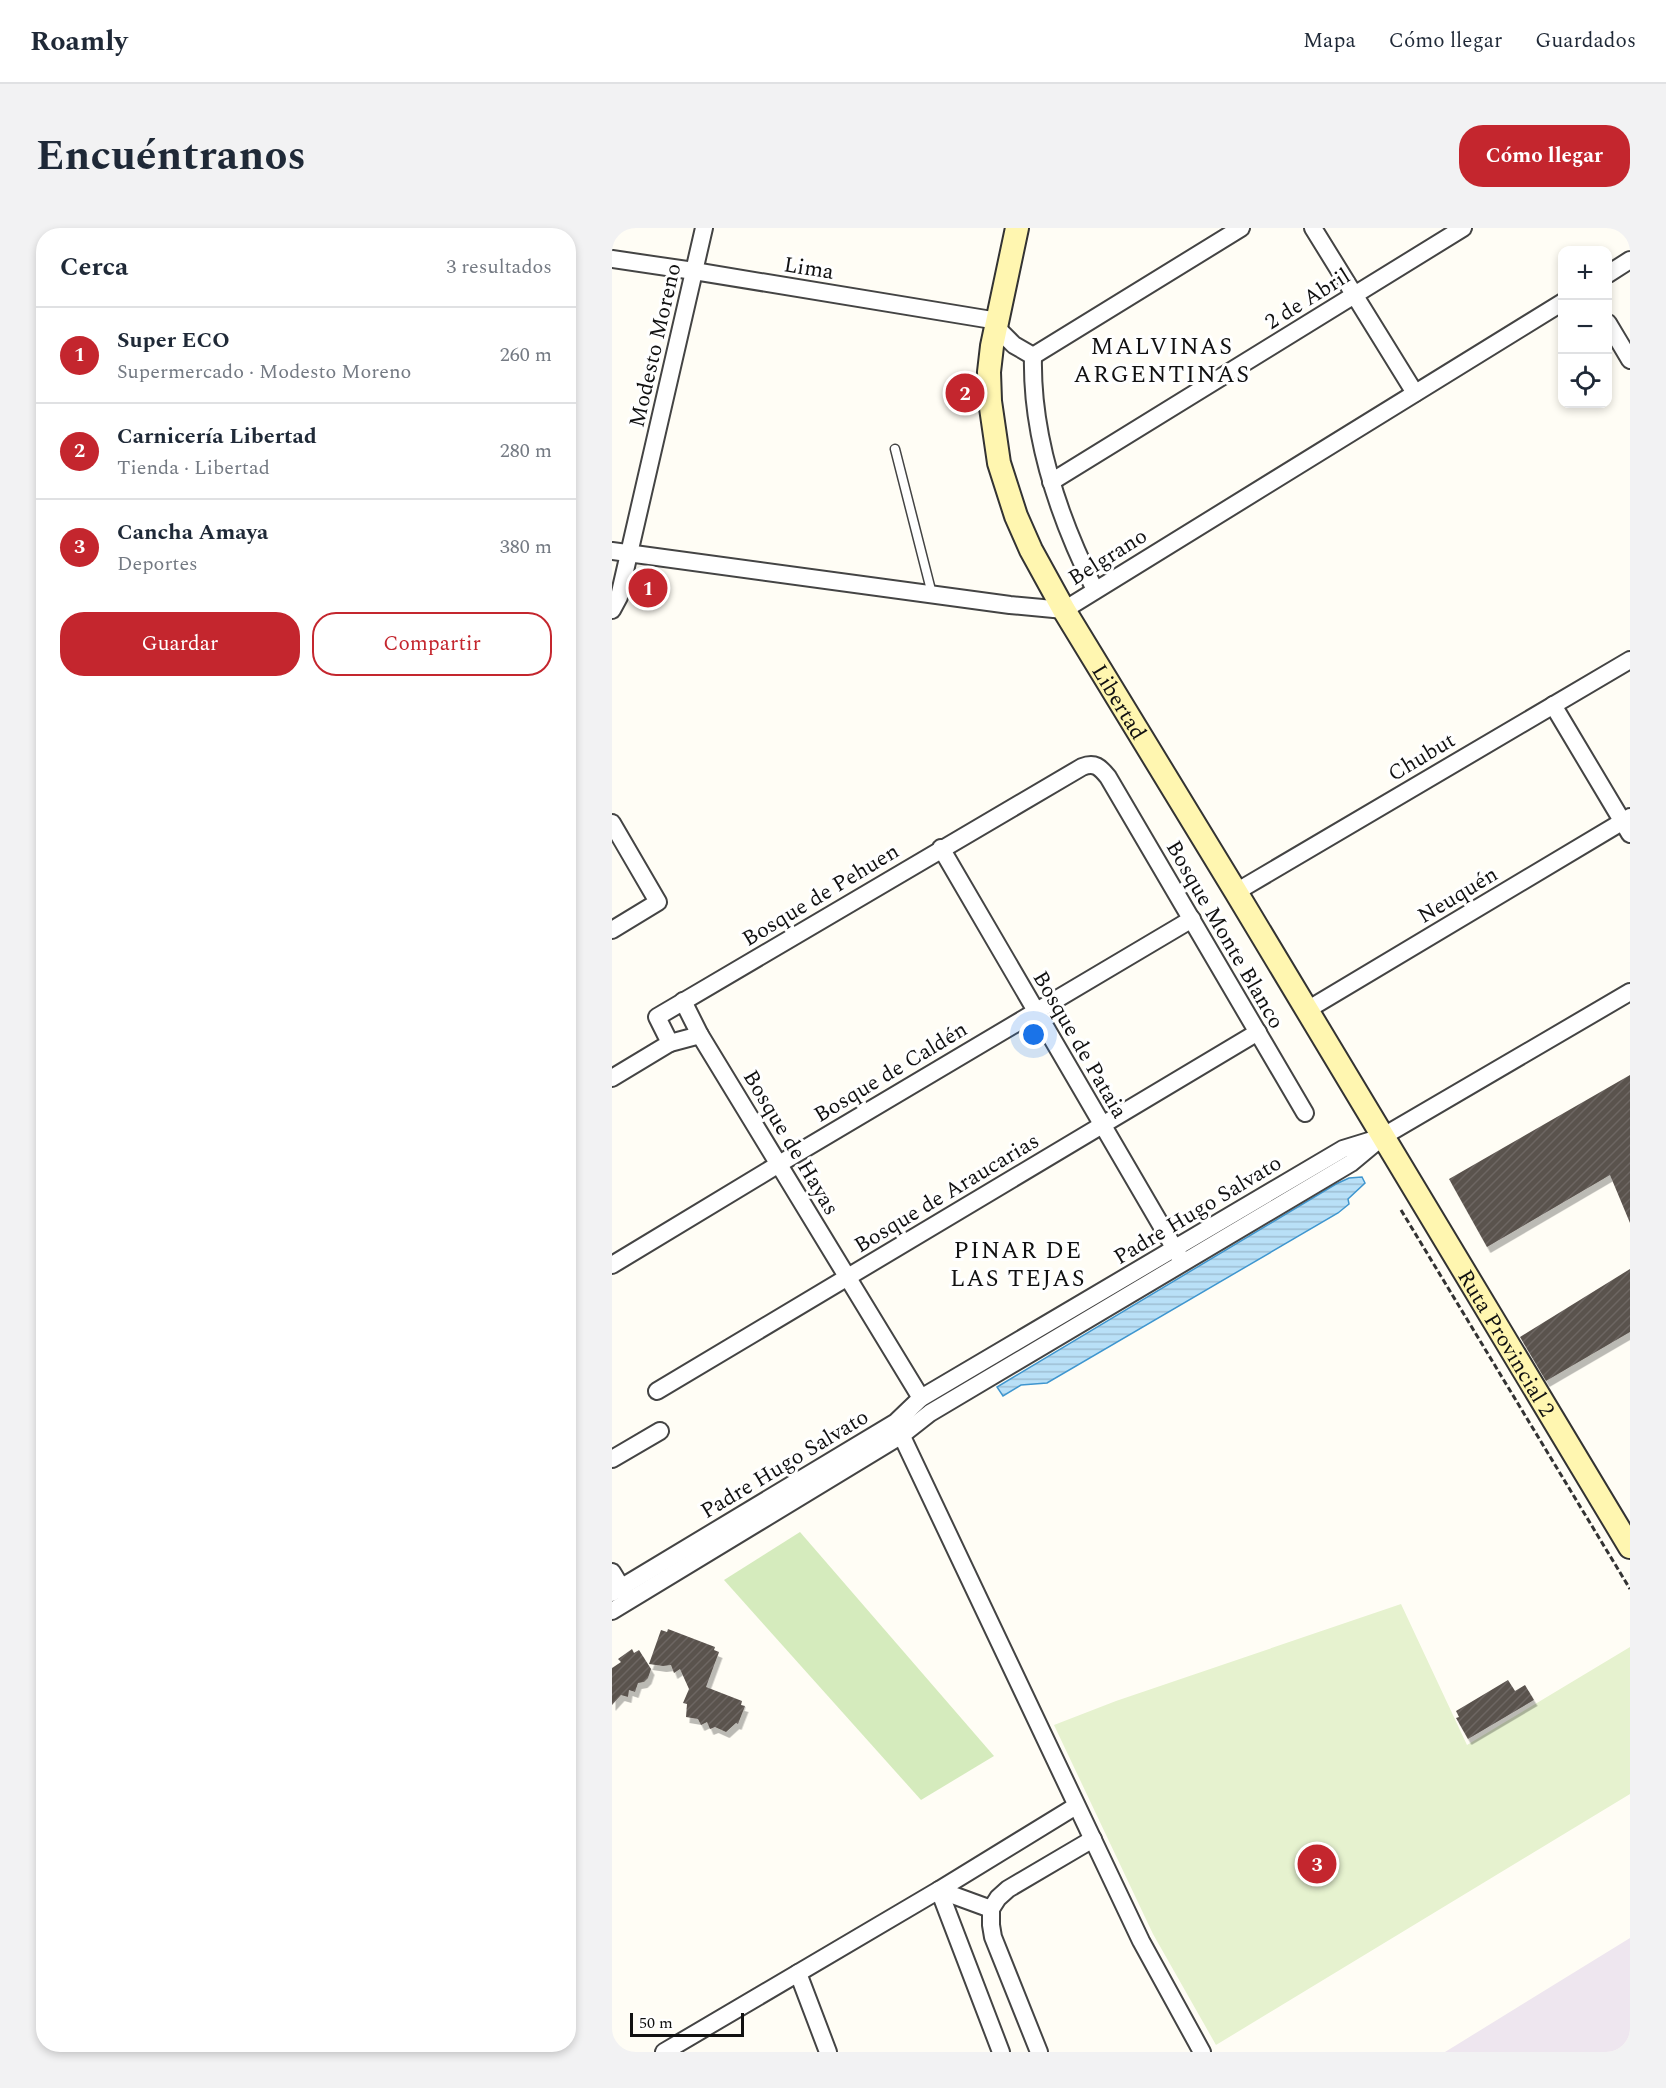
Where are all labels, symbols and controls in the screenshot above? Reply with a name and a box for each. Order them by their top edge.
text: Roamly [30,20,128,63]
text: Mapa [1303,25,1356,57]
text: Cómo llegar [1389,25,1502,57]
text: Guardados [1535,25,1636,57]
text: Encuéntranos [36,125,306,188]
button: Cómo llegar [1459,125,1630,187]
map controls [1558,246,1612,408]
button: + [1558,246,1612,300]
text: Cerca [60,247,128,287]
street label: Lima [781,248,836,289]
text: 3 resultados [446,252,552,282]
street label: Modesto Moreno [621,260,690,431]
street label: 2 de Abril [1259,260,1357,339]
button: − [1558,300,1612,354]
text: Super ECO [117,324,230,357]
district label: MALVINAS ARGENTINAS [1074,329,1250,393]
text: 1 [74,340,85,370]
text: 260 m [500,340,552,370]
button: locate [1558,354,1612,408]
text: Supermercado · Modesto Moreno [117,357,411,387]
pin: 2 [946,370,984,416]
text: Carnicería Libertad [117,420,317,453]
text: 2 [74,436,85,466]
text: 280 m [500,436,552,466]
text: Tienda · Libertad [117,453,270,483]
text: Cancha Amaya [117,516,268,549]
street label: Belgrano [1062,520,1154,595]
text: 3 [74,532,85,562]
text: 380 m [500,532,552,562]
text: Deportes [117,549,198,579]
pin: 1 [628,566,668,610]
button: Guardar [60,612,300,676]
button: Compartir [312,612,552,676]
street label: Libertad [1083,658,1154,747]
street label: Chubut [1382,724,1462,790]
street label: Bosque Monte Blanco [1157,834,1292,1035]
street label: Bosque de Pehuen [736,835,906,955]
street label: Neuquén [1411,858,1504,932]
street label: Bosque de Pataia [1024,965,1136,1125]
street label: Bosque de Caldén [808,1013,974,1131]
your location [1019,1020,1048,1049]
street label: Bosque de Hayas [734,1064,847,1222]
street label: Bosque de Araucarias [848,1125,1046,1262]
street label: Padre Hugo Salvato [1107,1147,1288,1274]
district label: PINAR DE LAS TEJAS [950,1233,1086,1297]
street label: Ruta Provincial 2 [1449,1263,1563,1423]
street label: Padre Hugo Salvato [694,1401,875,1528]
pin: 3 [1298,1842,1336,1886]
scale bar [630,2010,744,2038]
text: 50 m [639,2011,673,2035]

